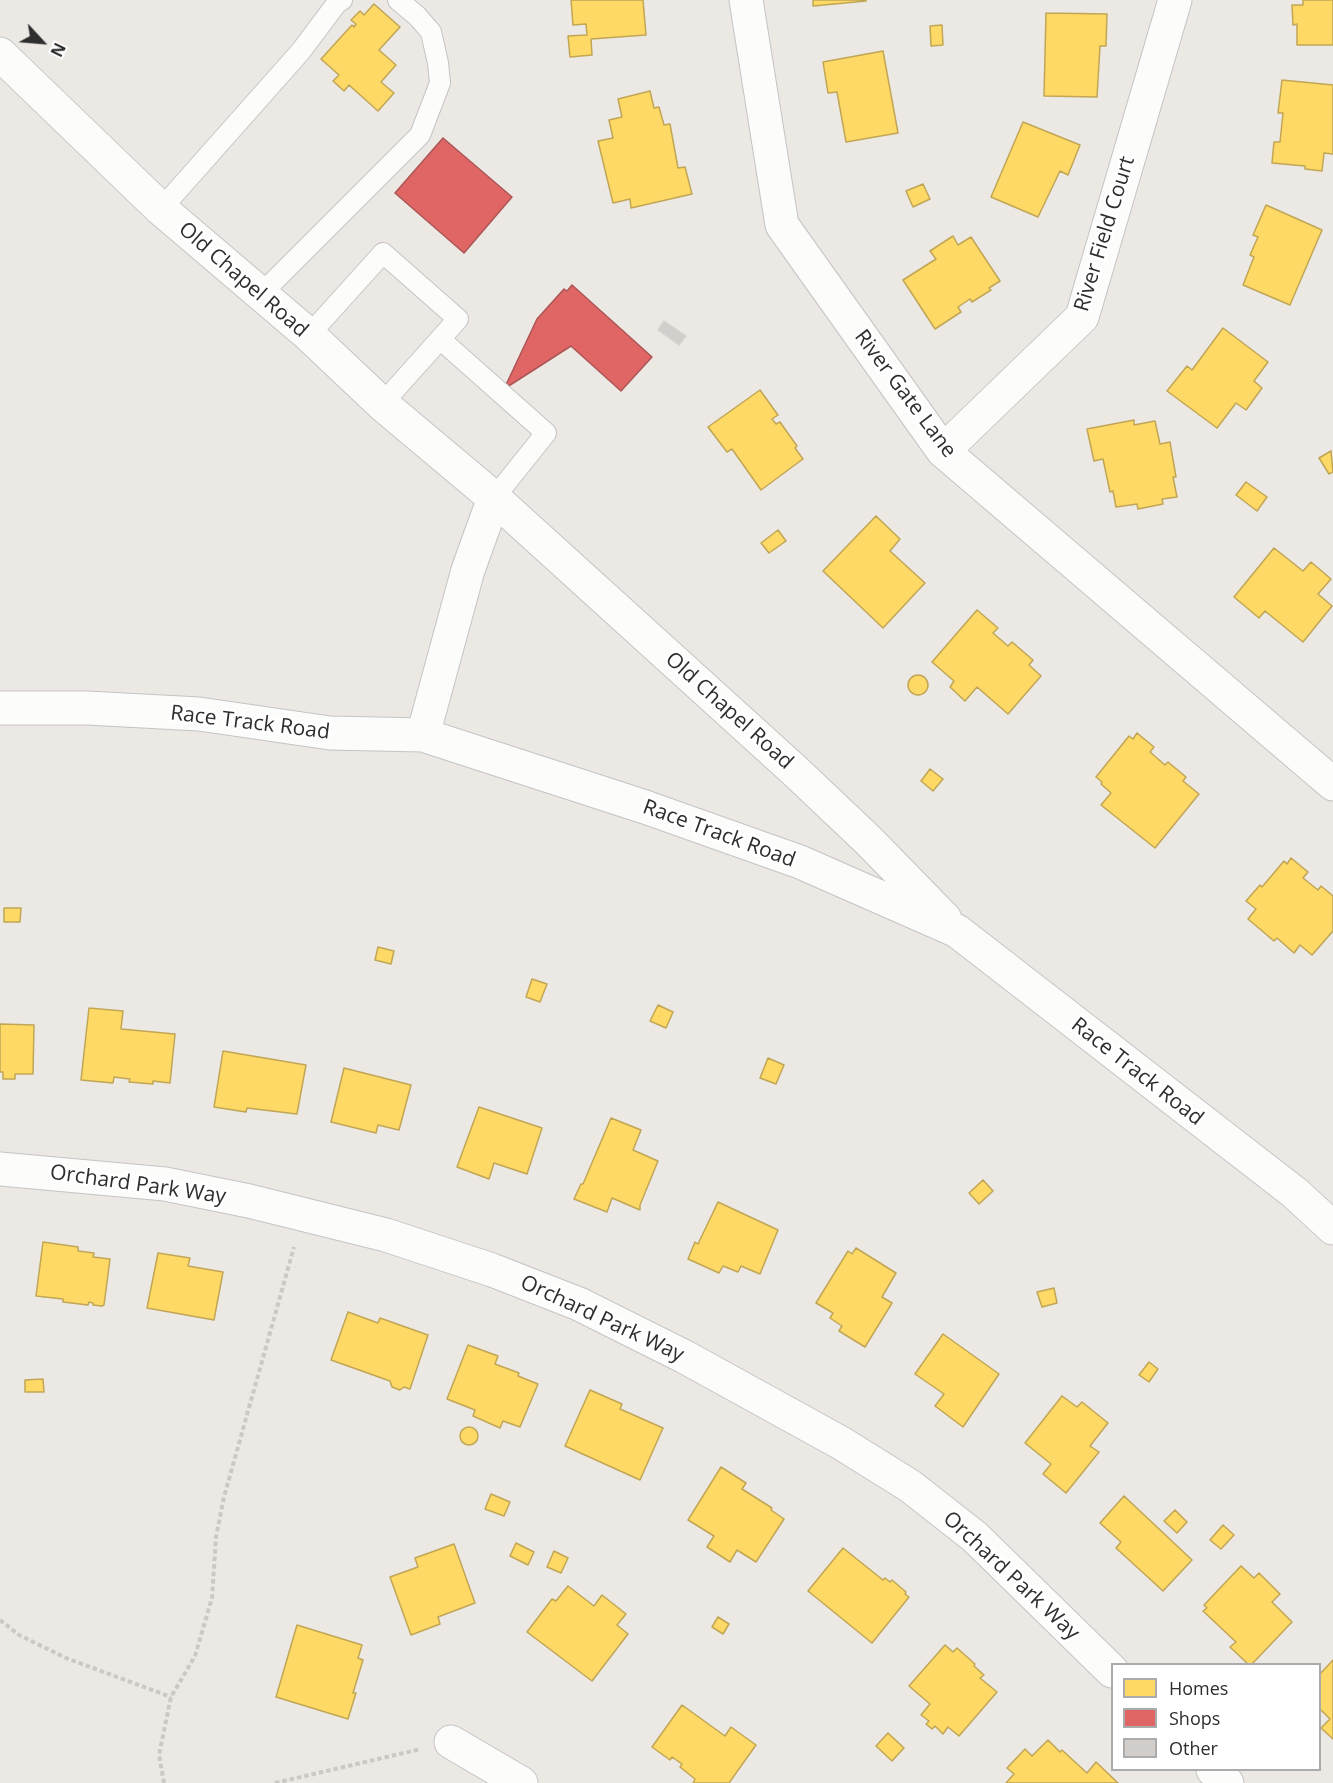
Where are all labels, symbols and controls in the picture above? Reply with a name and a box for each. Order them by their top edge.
north arrow [12,12,72,72]
text: N [45,39,71,61]
street label: River Field Court [1069,153,1141,315]
street label: Old Chapel Road [173,217,313,343]
street label: River Gate Lane [849,325,961,463]
street label: Old Chapel Road [660,647,798,775]
street label: Race Track Road [169,701,331,745]
street label: Race Track Road [639,795,799,873]
street label: Race Track Road [1066,1013,1208,1131]
street label: Orchard Park Way [48,1160,228,1210]
street label: Orchard Park Way [516,1270,688,1368]
street label: Orchard Park Way [938,1506,1084,1646]
legend [1111,1663,1321,1771]
text: Homes [1169,1676,1228,1700]
text: Shops [1169,1706,1220,1730]
text: Other [1169,1736,1218,1760]

